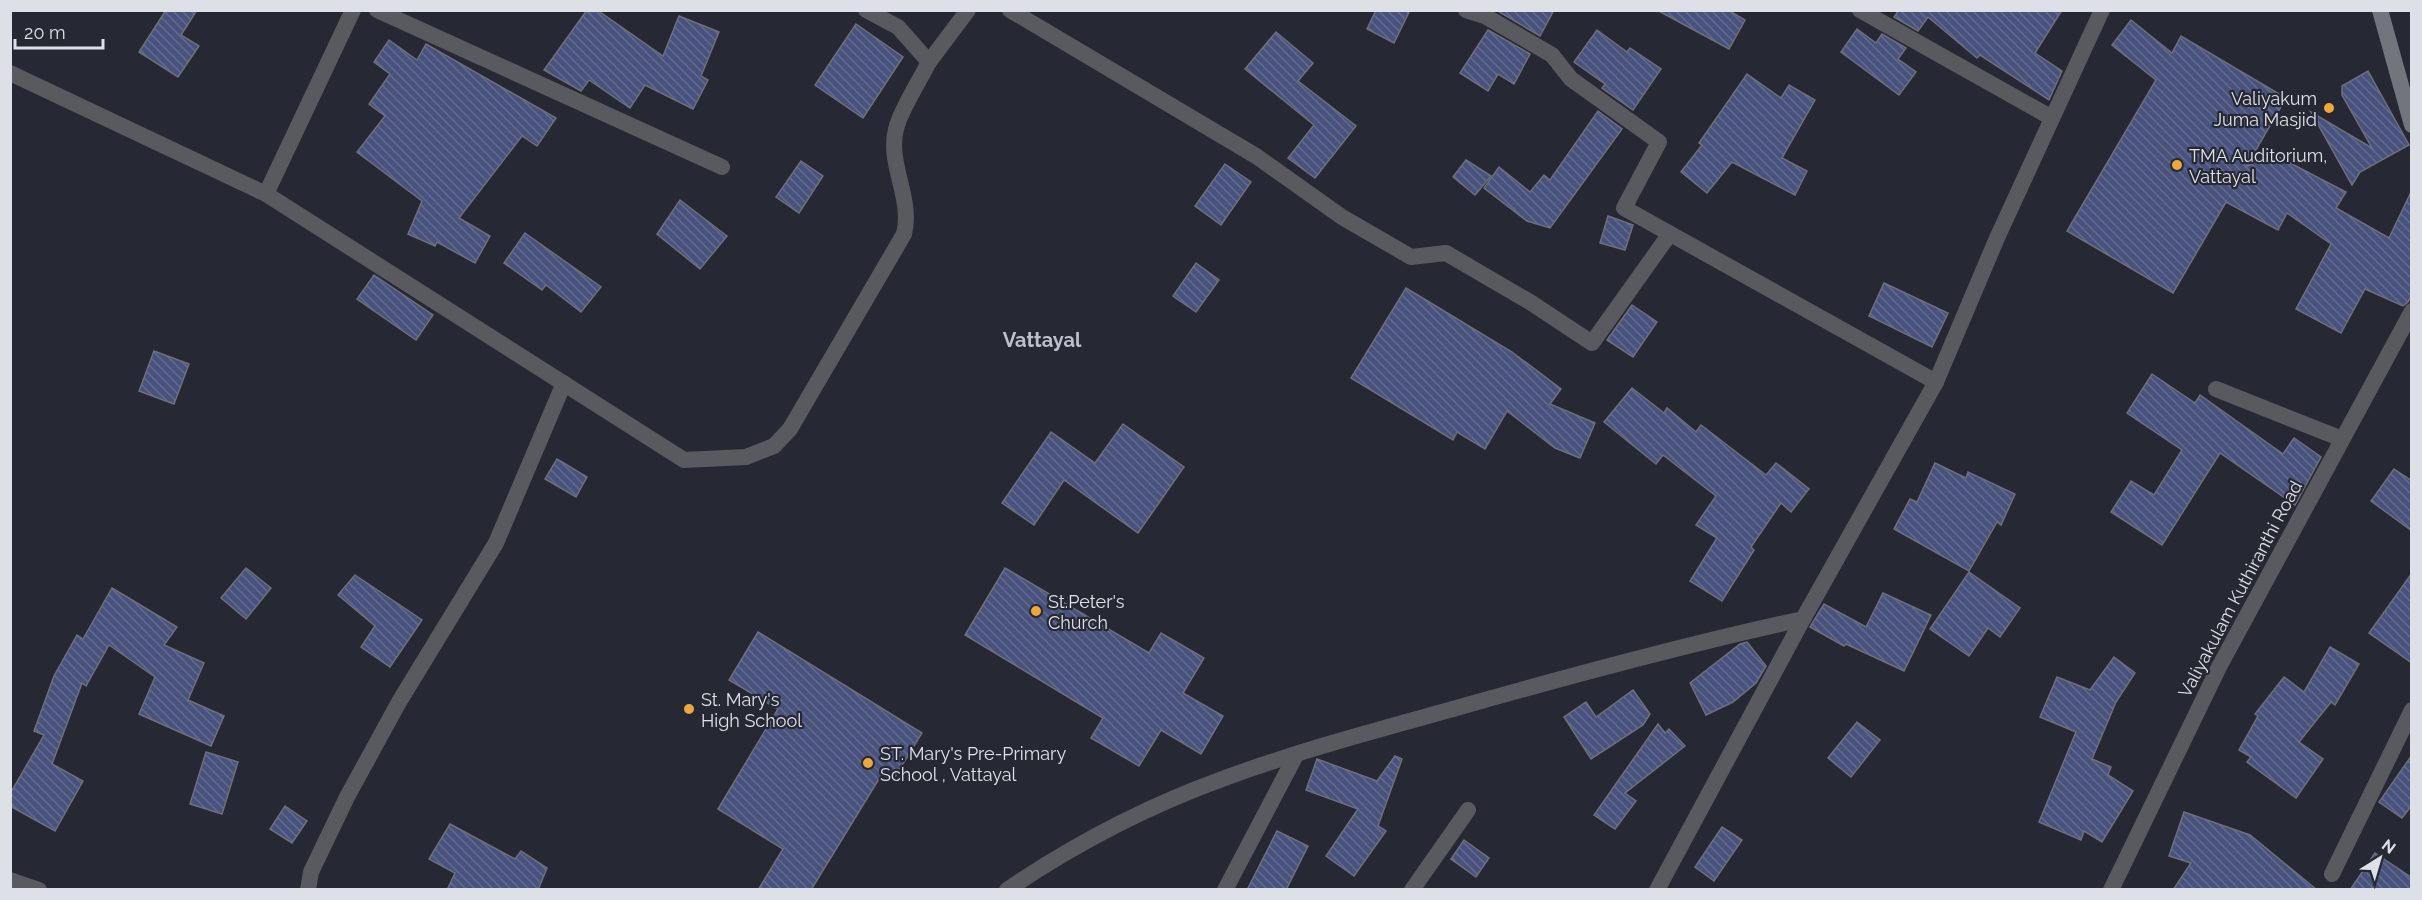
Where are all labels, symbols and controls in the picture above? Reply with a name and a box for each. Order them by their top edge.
scale bar [15,12,104,50]
text: 20 m [24,22,66,43]
place label: Valiyakum Juma Masjid [2213,88,2317,130]
marker: Valiyakum Juma Masjid [2322,101,2336,115]
place label: TMA Auditorium, Vattayal [2189,145,2327,187]
marker: TMA Auditorium, Vattayal [2170,158,2184,172]
district label: Vattayal [1003,328,1082,352]
street label: Valiyakulam Kuthiranthi Road [2174,477,2306,701]
place label: St.Peter's Church [1048,591,1125,633]
marker: St.Peter's Church [1029,604,1043,618]
place label: St. Mary's High School [701,689,802,731]
marker: St. Mary's High School [682,702,696,716]
place label: ST. Mary's Pre-Primary School , Vattayal [880,743,1066,785]
marker: ST. Mary's Pre-Primary School , Vattayal [861,756,875,770]
north arrow [2350,828,2410,888]
text: N [2378,835,2399,858]

